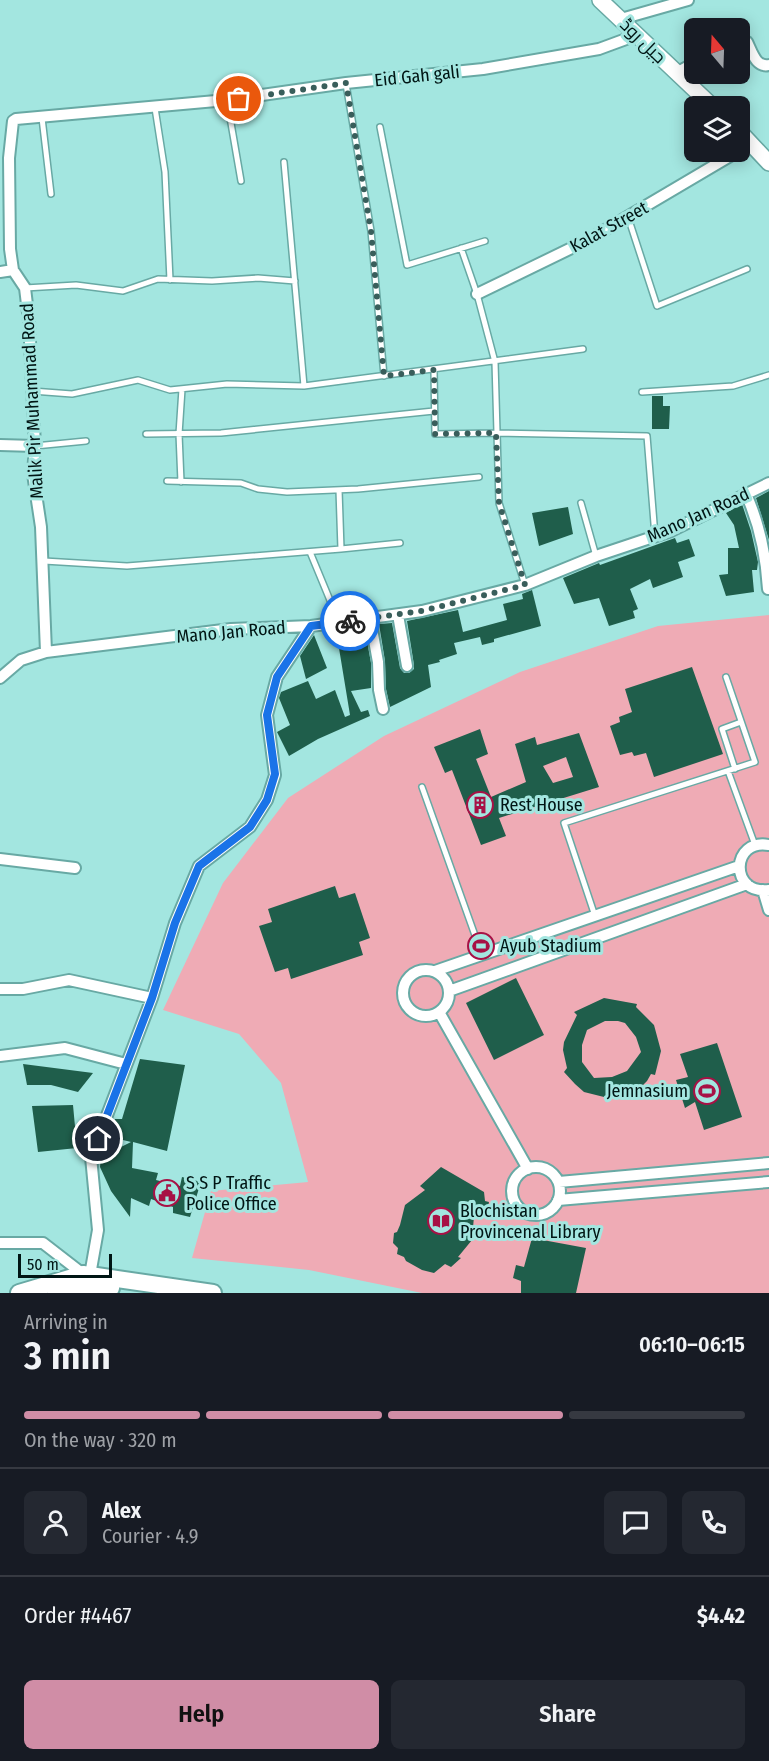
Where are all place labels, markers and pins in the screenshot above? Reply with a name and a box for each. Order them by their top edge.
pin [213,73,264,124]
building icon: Rest House [465,790,495,820]
place label: Rest House [500,794,583,816]
sports icon: Ayub Stadium [466,931,496,961]
place label: Ayub Stadium [500,935,602,957]
sports icon: Jemnasium [692,1076,722,1106]
place label: Jemnasium [607,1080,688,1102]
pin [72,1113,123,1164]
place label: S S P Traffic Police Office [186,1172,277,1215]
public building icon: S S P Traffic Police Office [152,1178,182,1208]
place label: Blochistan Provincenal Library [460,1200,601,1243]
library icon: Blochistan Provincenal Library [426,1206,456,1236]

